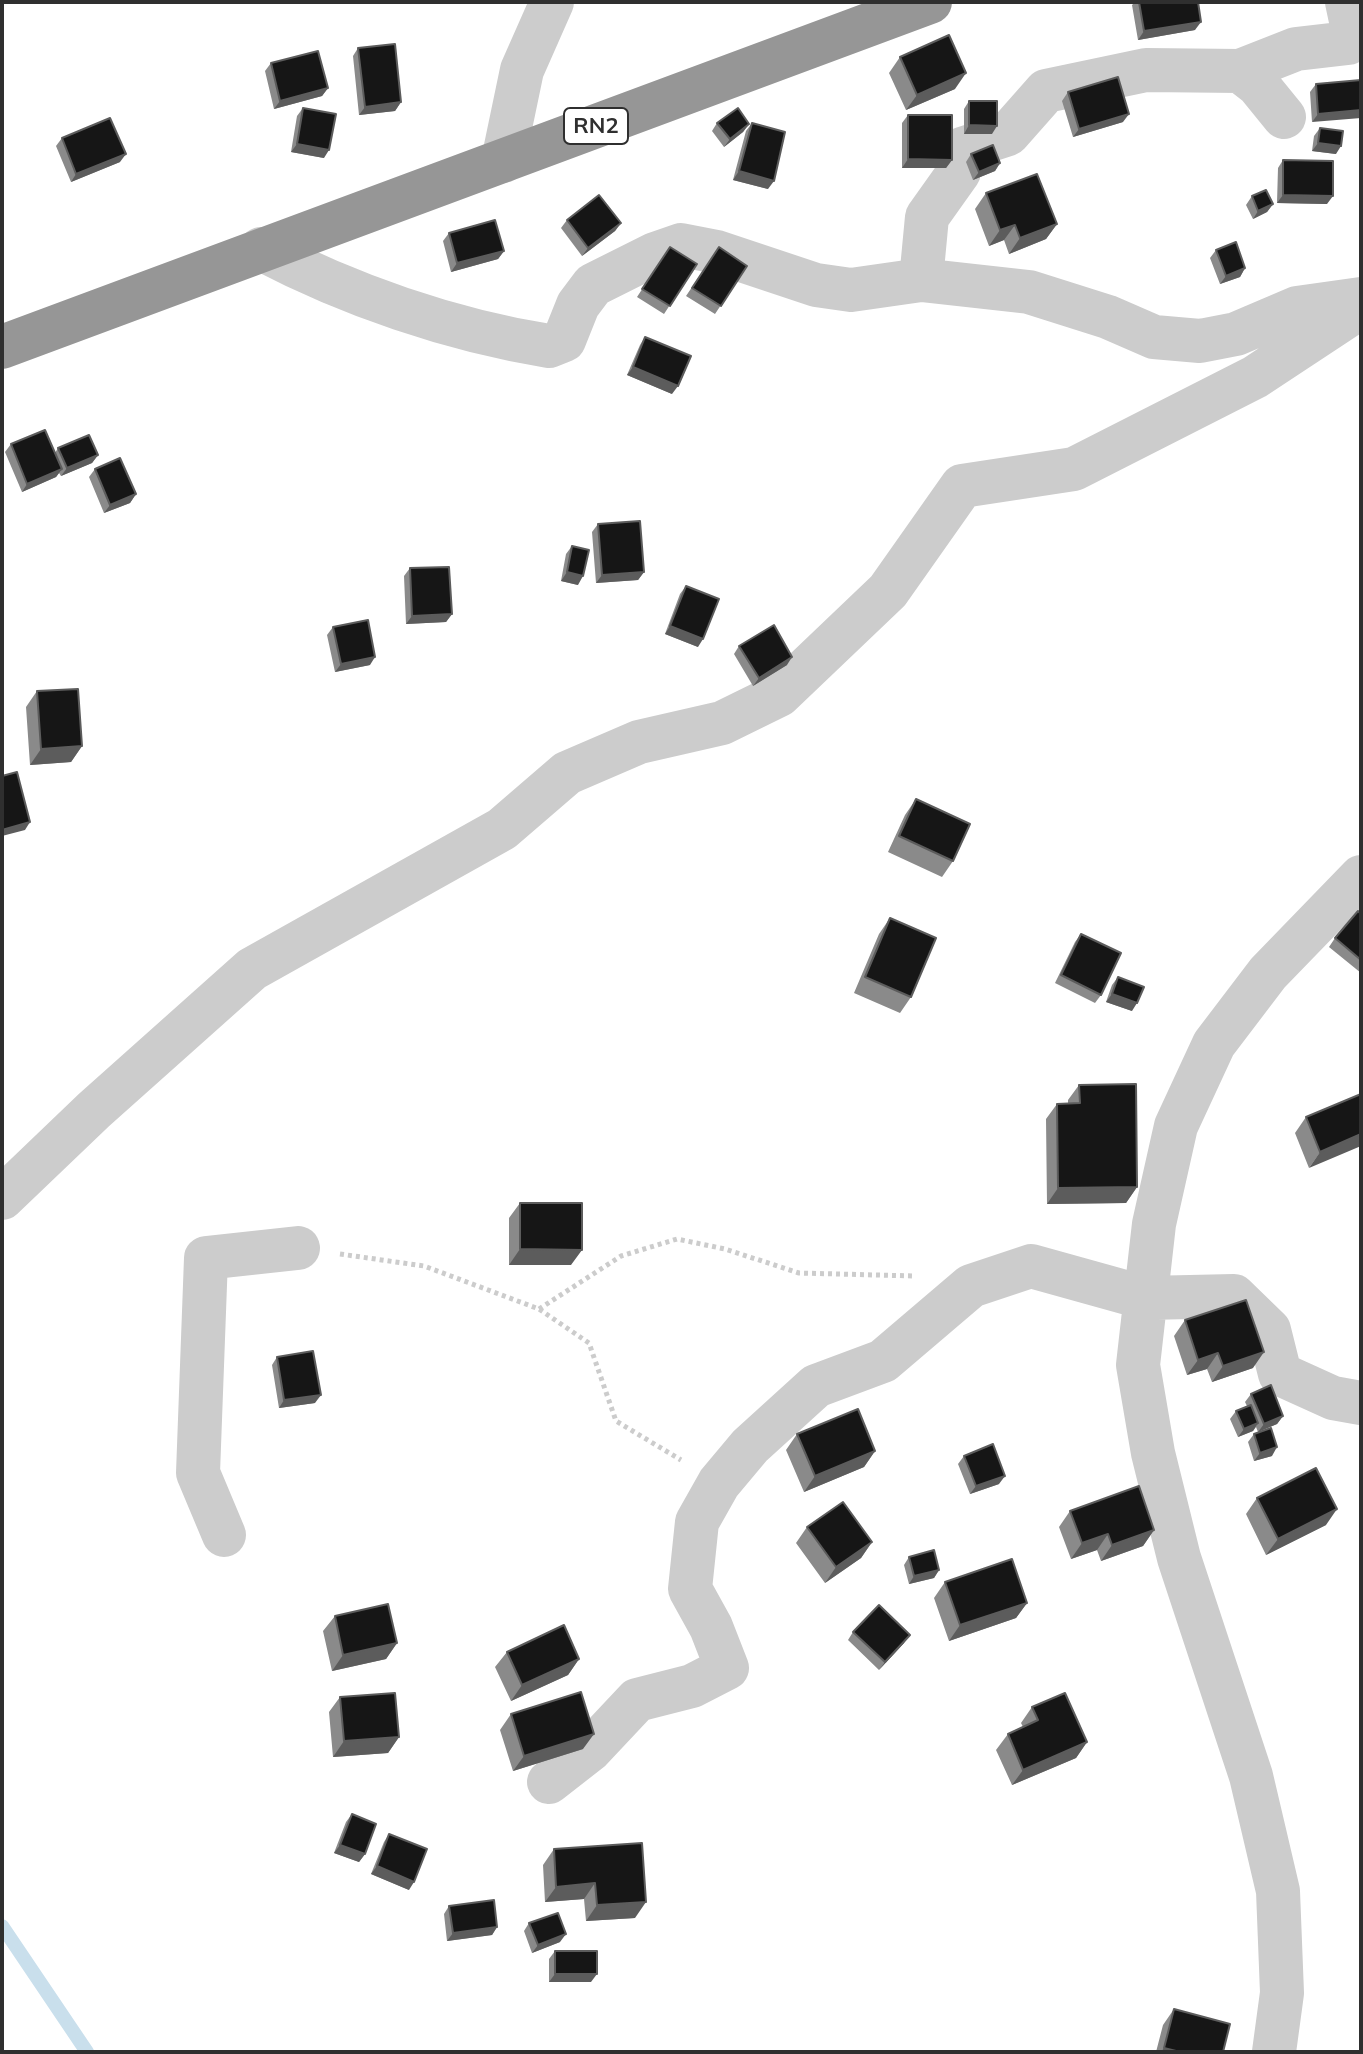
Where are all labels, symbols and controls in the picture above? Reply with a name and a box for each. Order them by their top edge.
road number: RN2 [564,108,628,144]

